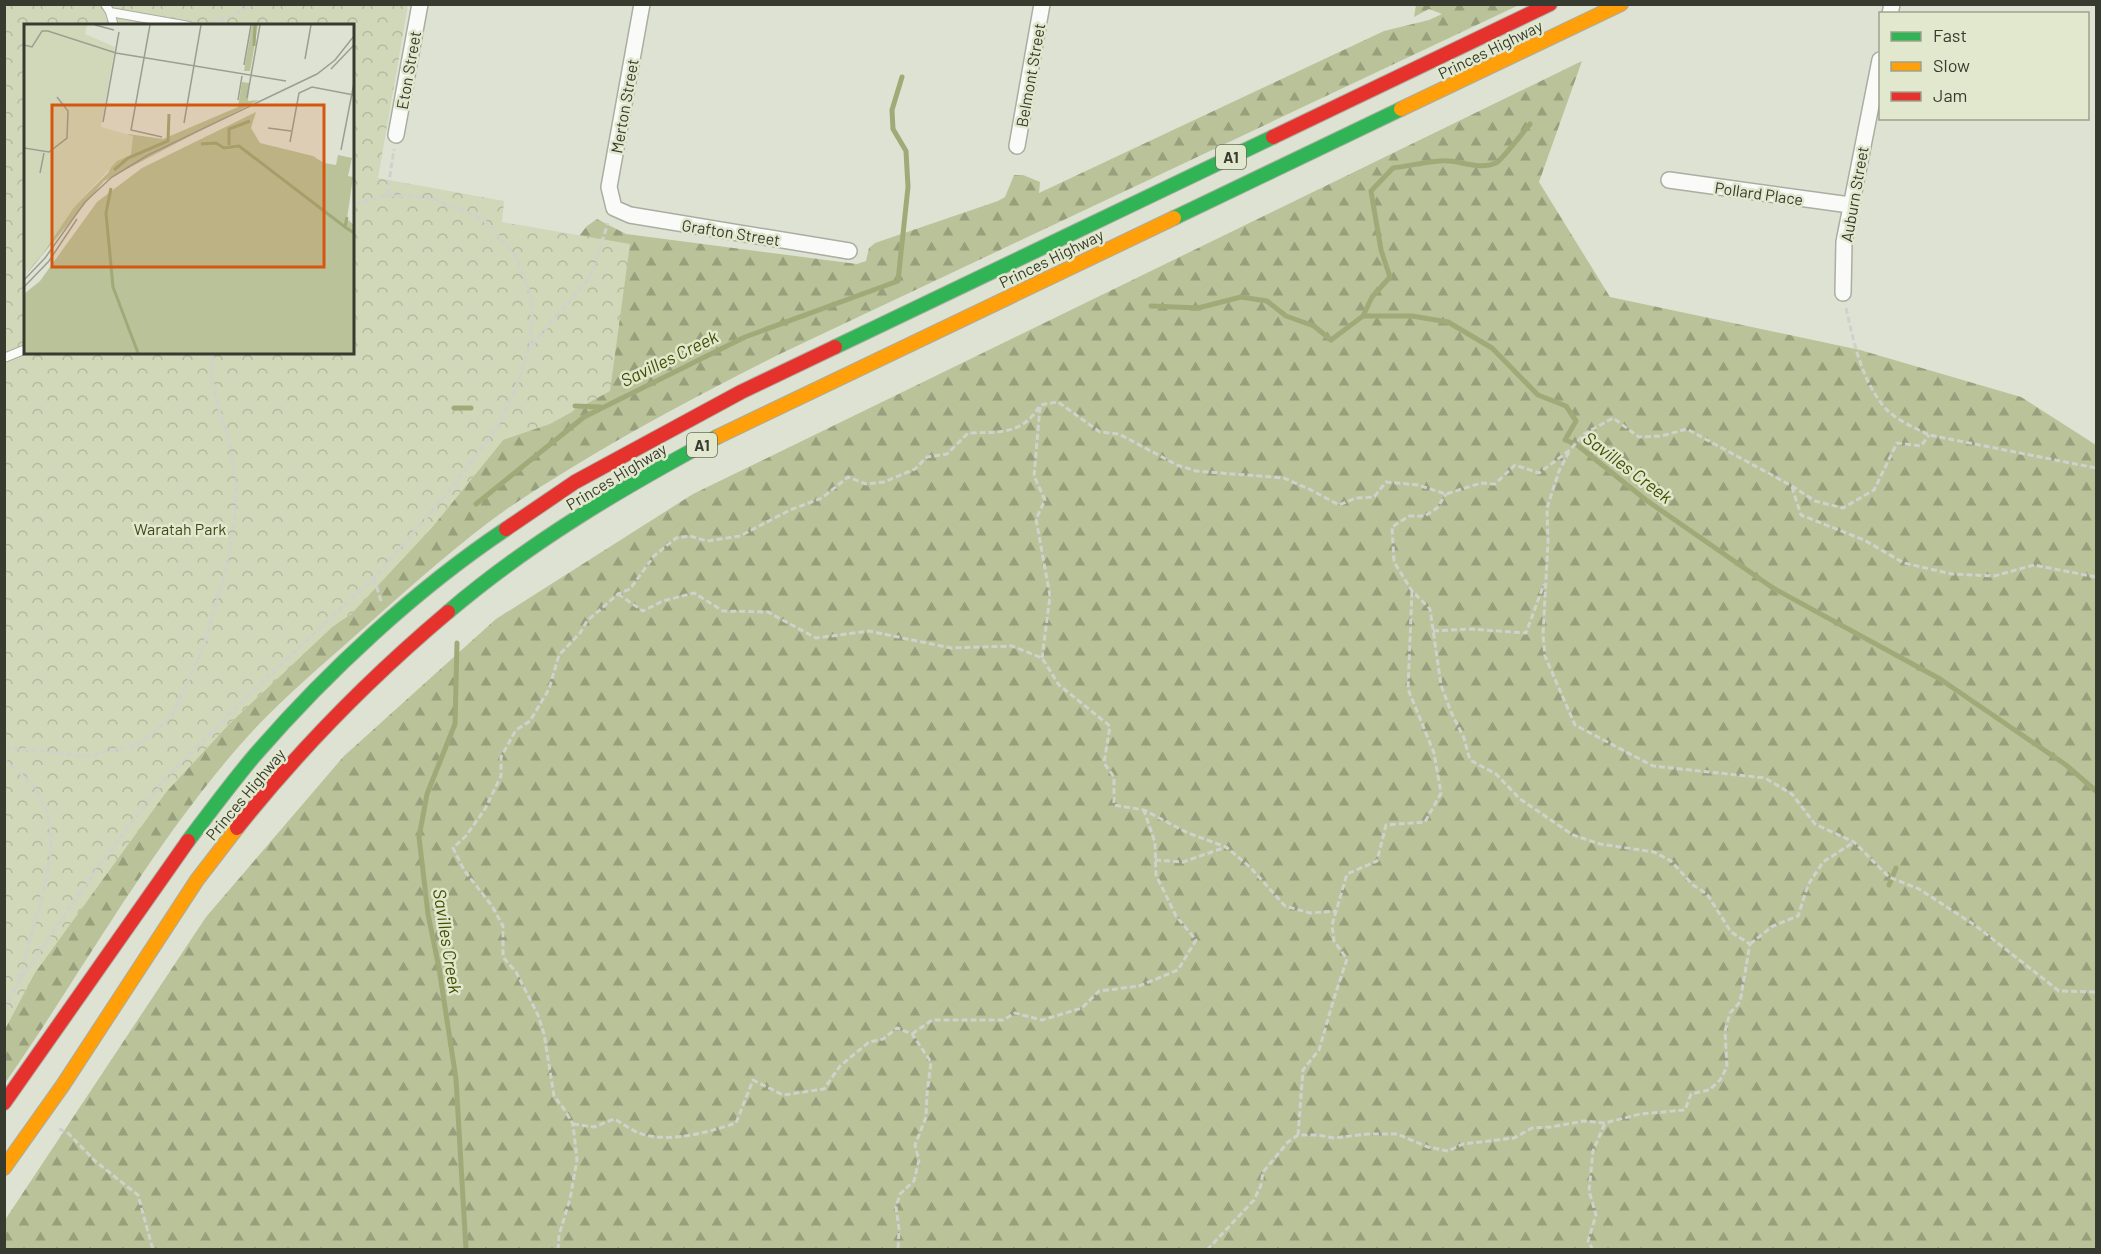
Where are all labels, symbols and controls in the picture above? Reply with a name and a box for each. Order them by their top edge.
legend [1879,12,2089,120]
street label: Princes Highway [1435,15,1546,82]
street label: Belmont Street [1011,21,1049,129]
inset map [24,24,354,354]
text: Fast [1933,24,1967,46]
street label: Eton Street [392,29,424,111]
text: Slow [1933,54,1970,76]
street label: Merton Street [606,57,642,155]
text: Jam [1933,84,1967,106]
road number: A1 [1216,145,1246,169]
street label: Auburn Street [1836,145,1872,243]
street label: Pollard Place [1713,177,1805,209]
street label: Grafton Street [681,215,781,249]
street label: Princes Highway [996,224,1107,291]
water label: Savilles Creek [617,325,722,391]
water label: Savilles Creek [1579,426,1677,508]
road number: A1 [687,433,717,457]
street label: Princes Highway [562,438,670,513]
park label: Waratah Park [134,519,226,538]
street label: Princes Highway [201,744,289,844]
water label: Savilles Creek [429,887,467,995]

